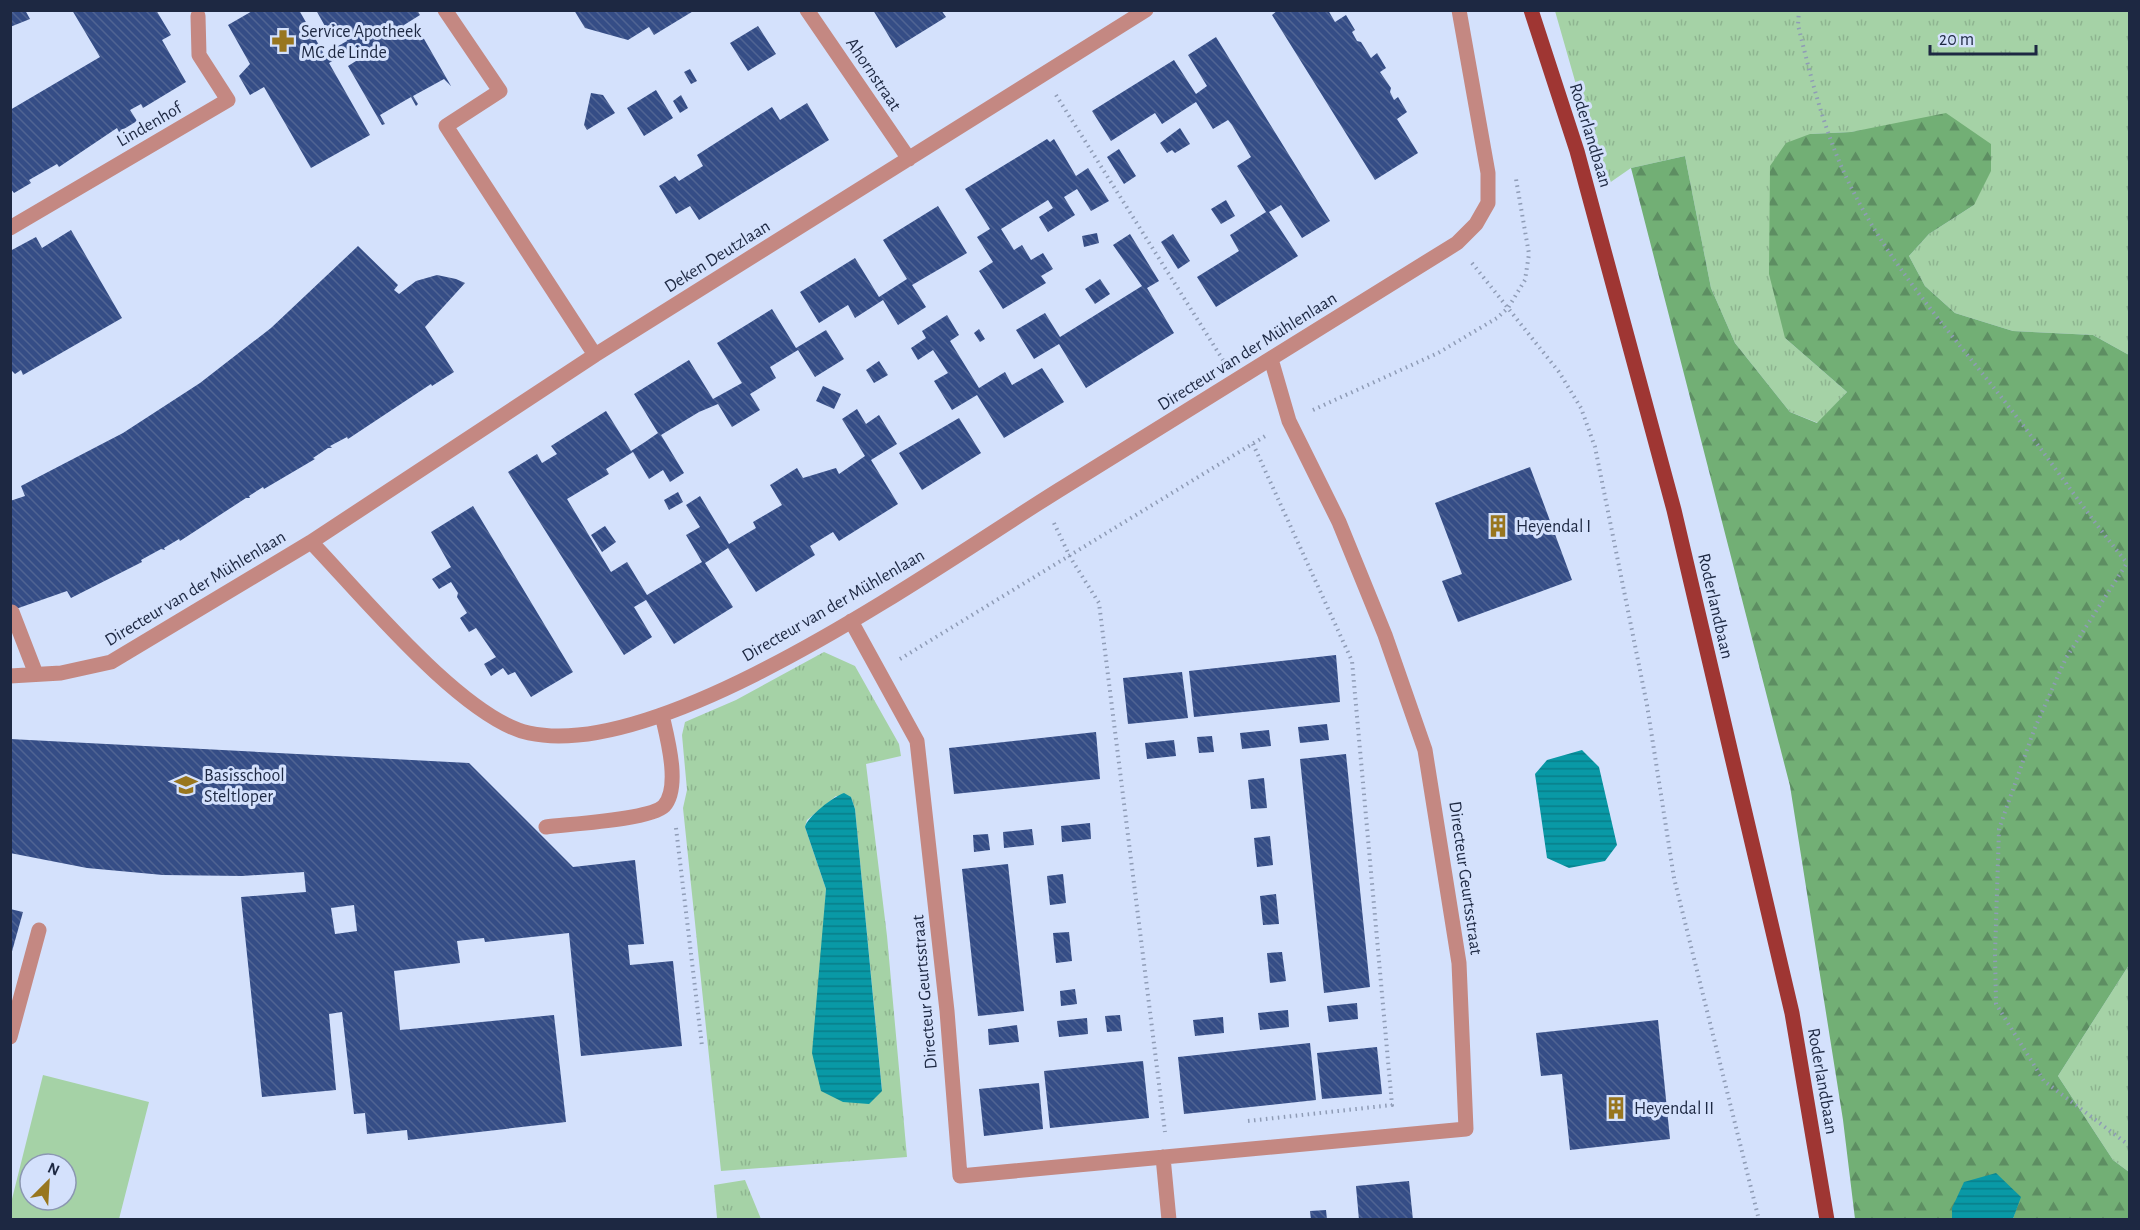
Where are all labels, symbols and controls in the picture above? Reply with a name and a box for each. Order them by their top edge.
scale bar [1930,18,2036,56]
place label: Service Apotheek MC de Linde [301,23,422,62]
pharmacy icon: Service Apotheek MC de Linde [270,28,296,54]
text: 20 m [1939,31,1974,49]
street label: Ahornstraat [842,35,904,115]
street label: Roderlandbaan [1566,81,1614,189]
street label: Lindenhof [114,98,186,150]
street label: Deken Deutzlaan [662,217,774,297]
street label: Directeur van der Mühlenlaan [1155,289,1340,414]
building icon: Heyendal I [1485,513,1511,539]
place label: Heyendal I [1516,518,1591,536]
street label: Directeur van der Mühlenlaan [102,528,289,650]
street label: Directeur van der Mühlenlaan [739,546,928,665]
street label: Roderlandbaan [1694,552,1736,661]
place label: Basisschool Steltloper [204,767,285,806]
school or university icon: Basisschool Steltloper [173,772,199,798]
street label: Directeur Geurtsstraat [1445,800,1485,956]
street label: Directeur Geurtsstraat [909,914,941,1070]
street label: Roderlandbaan [1804,1027,1840,1136]
building icon: Heyendal II [1603,1095,1629,1121]
place label: Heyendal II [1634,1100,1714,1118]
north arrow [18,1152,78,1212]
text: N [45,1160,62,1179]

